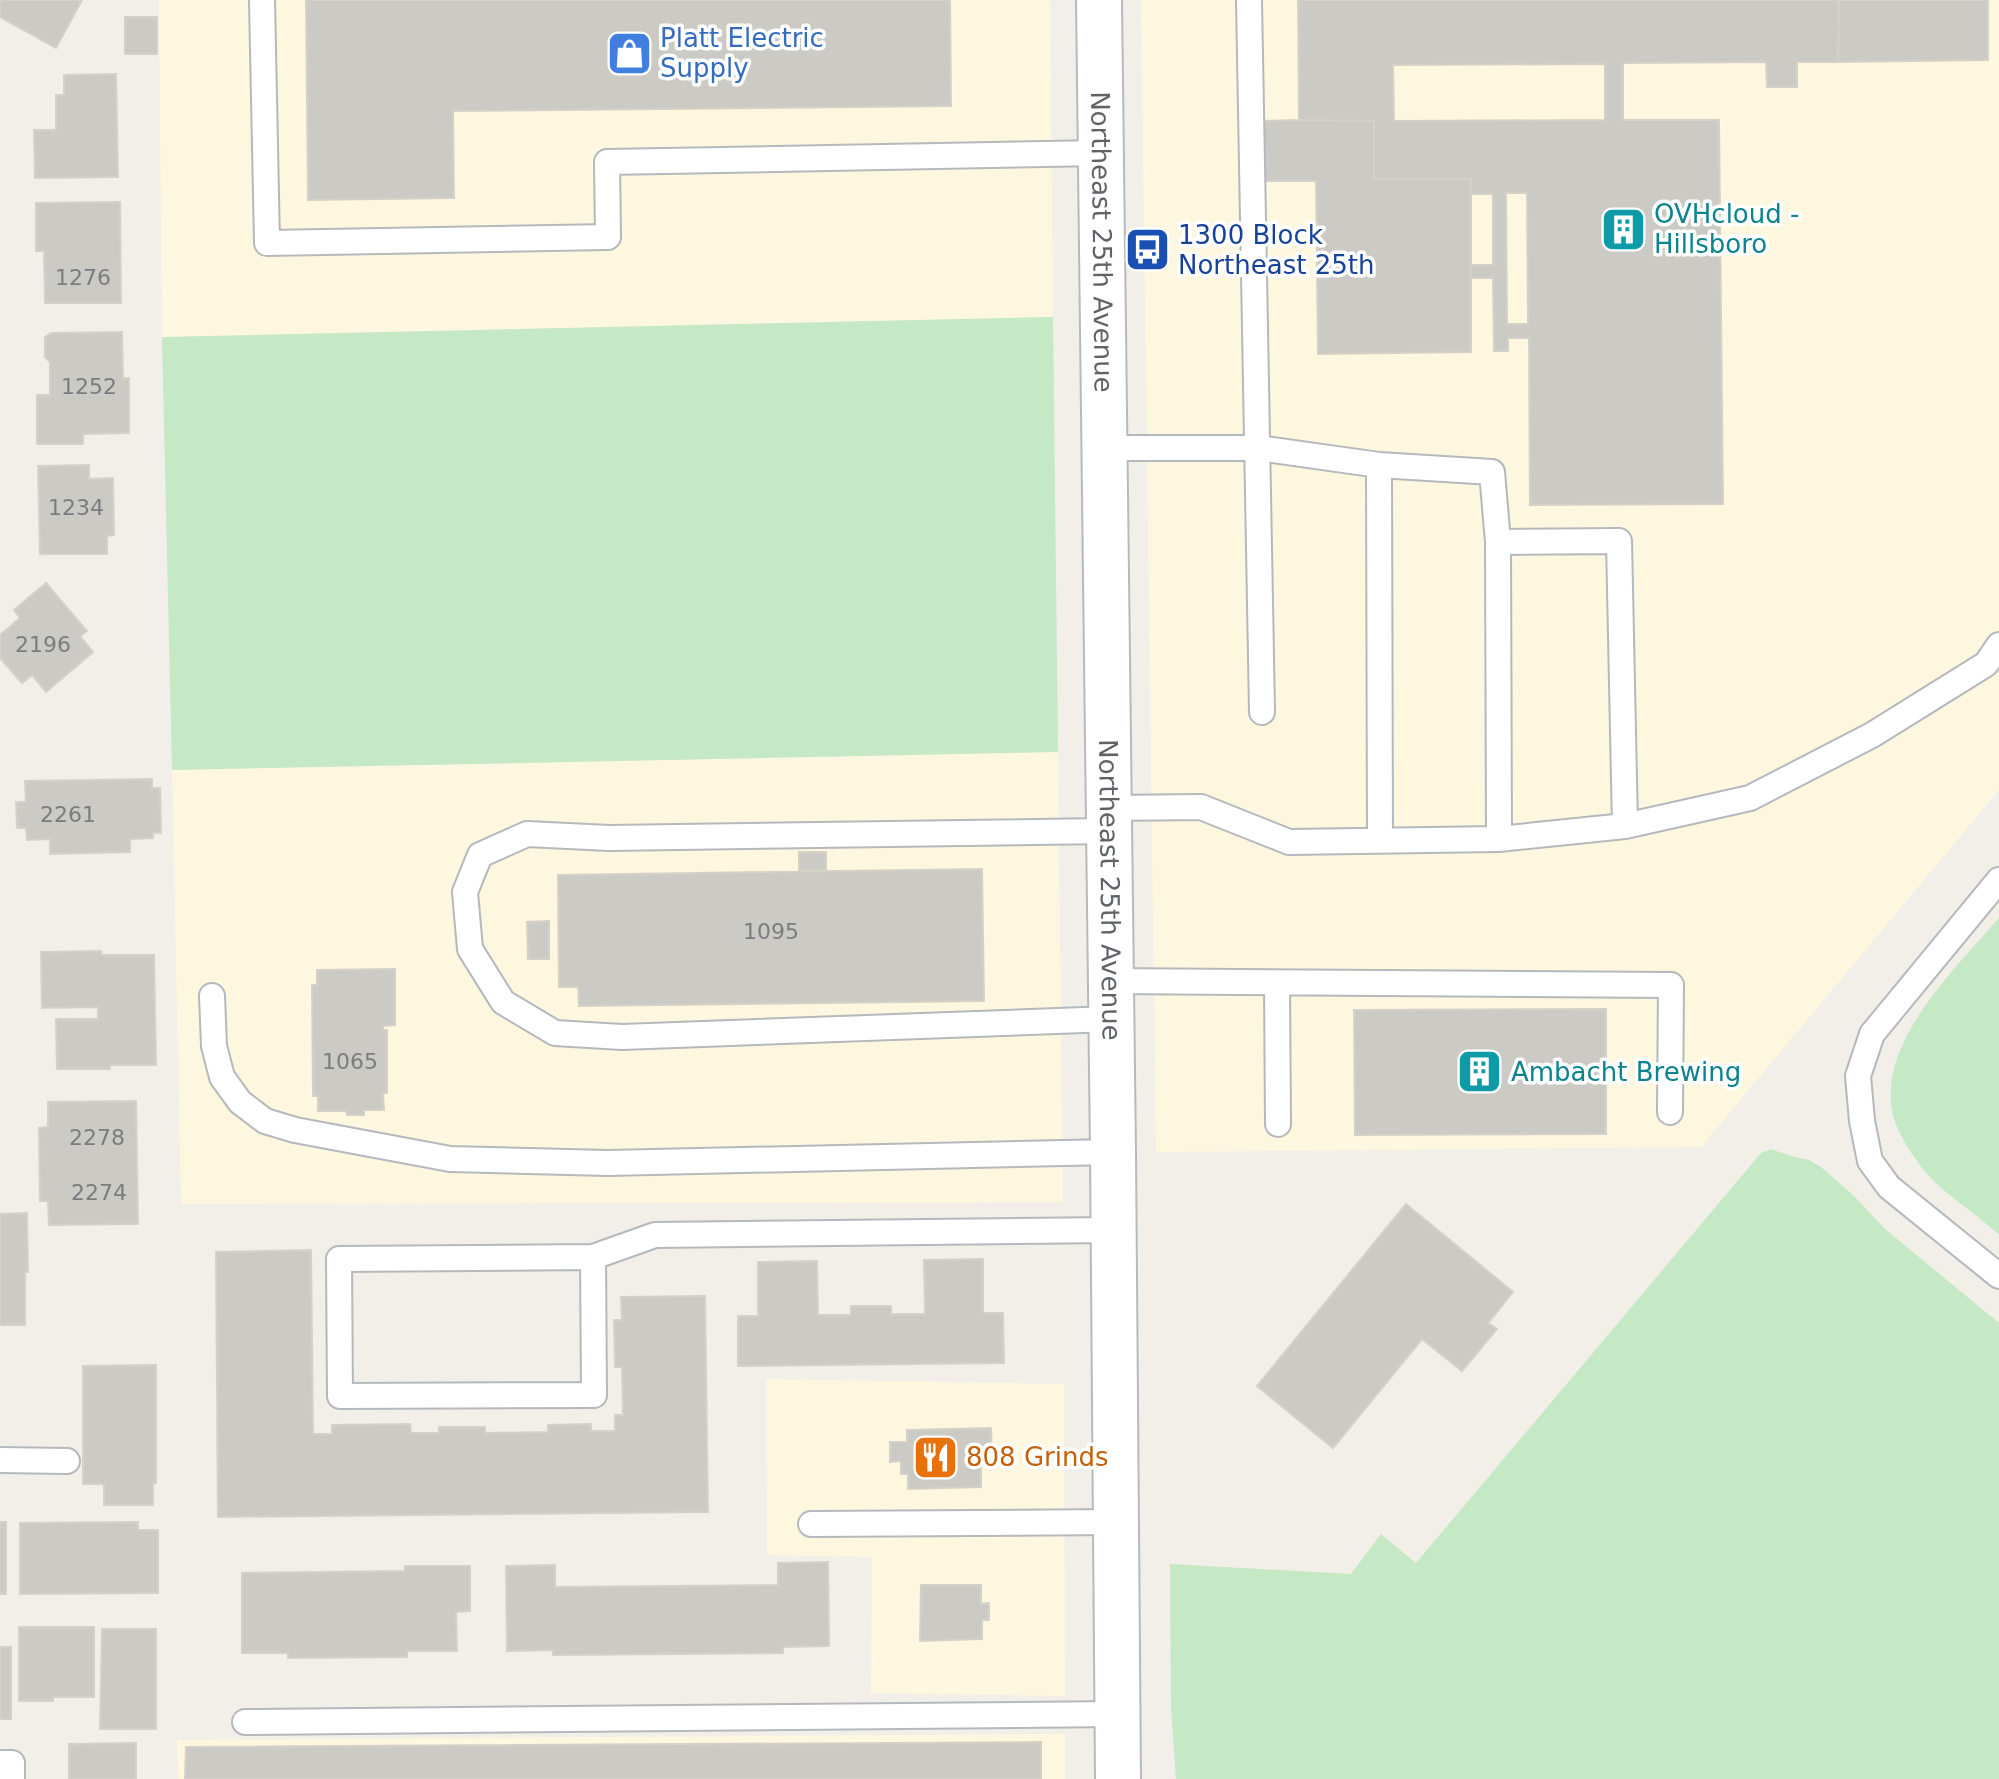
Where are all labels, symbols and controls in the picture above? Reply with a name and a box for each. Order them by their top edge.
place label: Platt Electric Supply [660,23,824,83]
shop icon: Platt Electric Supply [605,29,653,77]
street label: Northeast 25th Avenue [1085,91,1119,393]
place label: OVHcloud - Hillsboro [1654,199,1799,259]
building icon: OVHcloud - Hillsboro [1599,205,1647,253]
place label: 1300 Block Northeast 25th [1178,220,1374,280]
bus stop icon: 1300 Block Northeast 25th [1123,226,1171,274]
house number: 1276 [55,265,111,290]
house number: 1252 [61,374,117,399]
house number: 1234 [48,495,104,520]
house number: 2196 [15,632,71,657]
street label: Northeast 25th Avenue [1093,739,1127,1041]
house number: 2261 [40,802,96,827]
house number: 1095 [743,919,799,944]
building icon: Ambacht Brewing [1456,1048,1504,1096]
house number: 1065 [322,1049,378,1074]
place label: Ambacht Brewing [1511,1057,1741,1087]
house number: 2278 [69,1125,125,1150]
house number: 2274 [71,1180,127,1205]
restaurant icon: 808 Grinds [911,1433,959,1481]
place label: 808 Grinds [966,1442,1108,1472]

